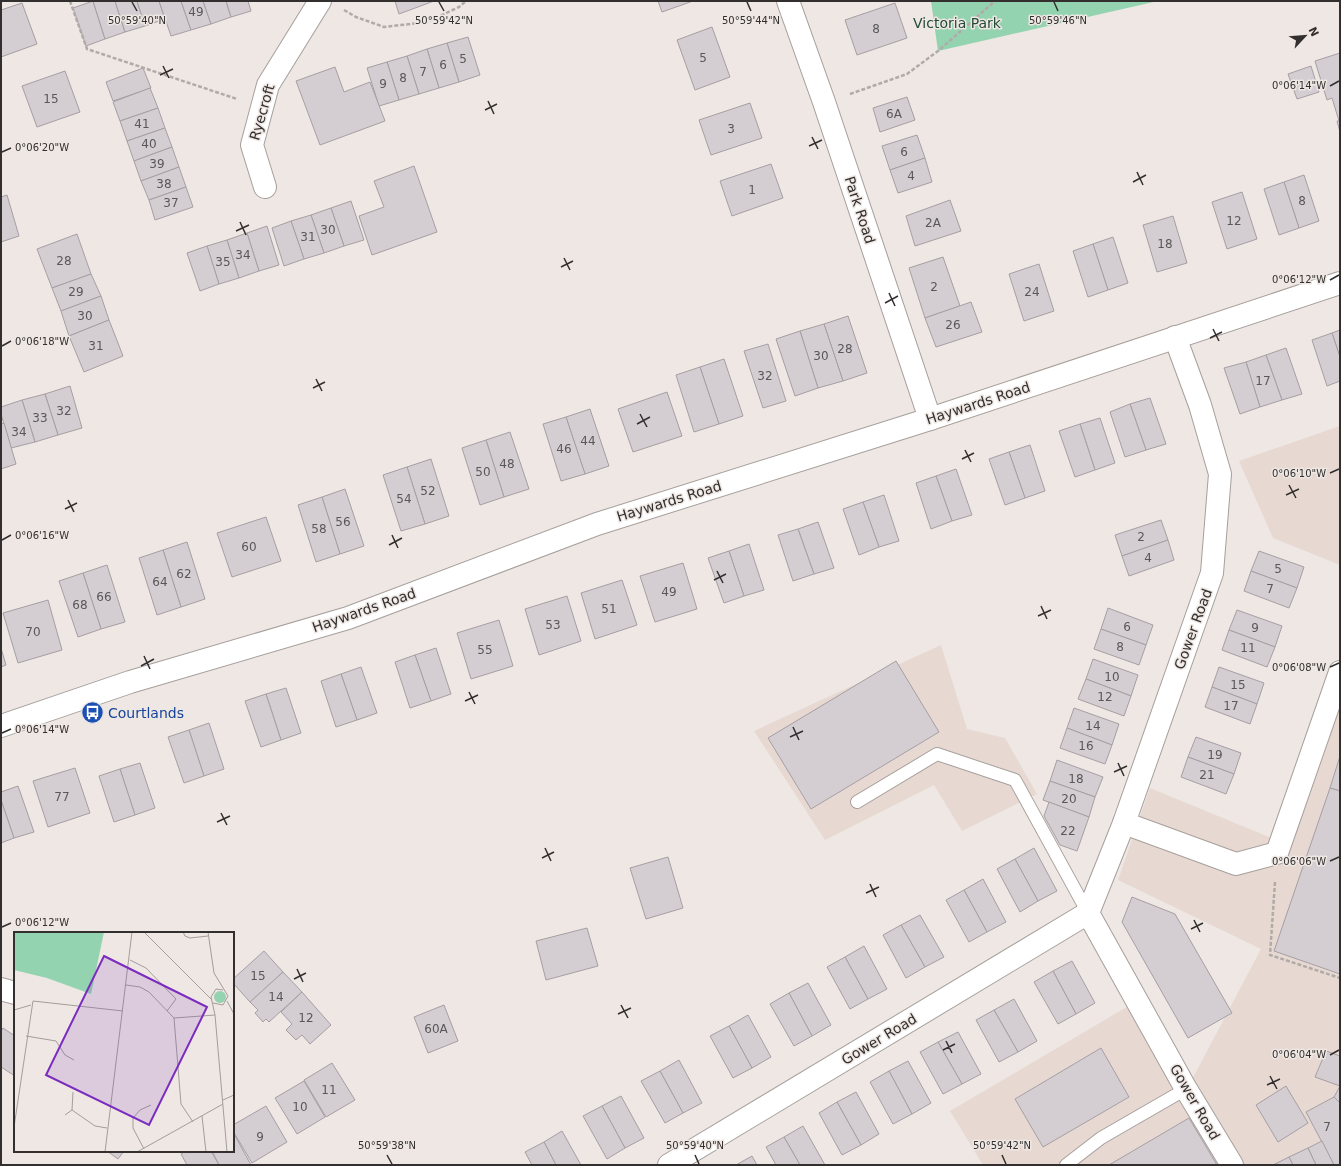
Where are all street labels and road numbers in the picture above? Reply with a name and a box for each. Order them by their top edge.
street label: Ryecroft [246,82,278,142]
street label: Park Road [842,174,878,246]
street label: Haywards Road [924,379,1032,427]
street label: Haywards Road [615,477,723,525]
street label: Haywards Road [310,585,418,635]
street label: Gower Road [1171,586,1215,672]
street label: Gower Road [839,1010,919,1068]
street label: Gower Road [1167,1061,1223,1143]

